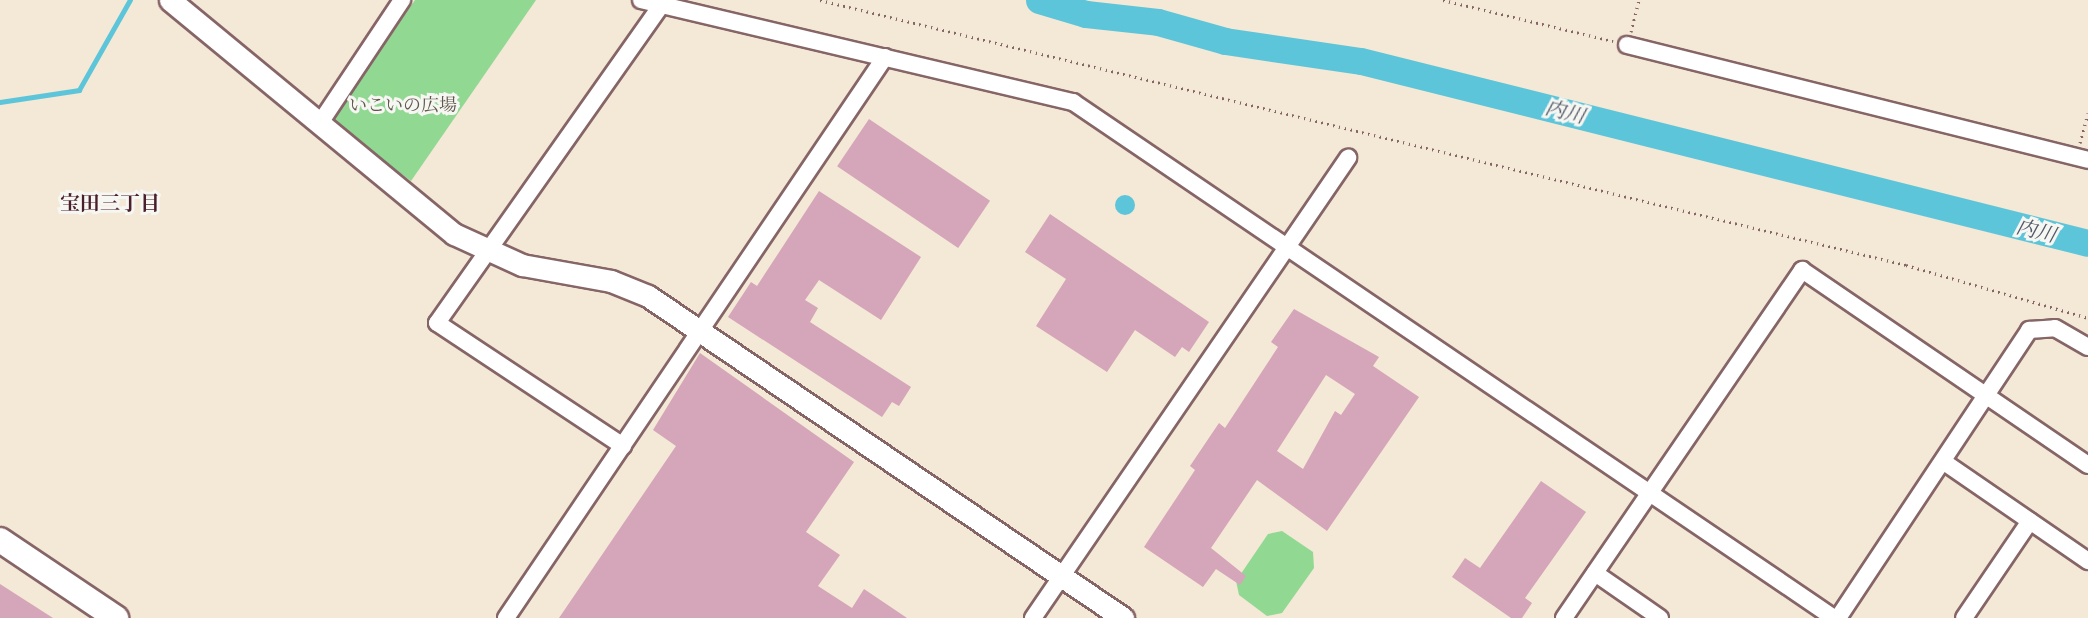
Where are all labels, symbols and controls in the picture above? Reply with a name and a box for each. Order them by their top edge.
park label: いこいの広場 [349,94,457,116]
water label: 内川 [1543,96,1587,128]
district label: 宝田三丁目 [60,191,160,215]
water label: 内川 [2014,215,2058,247]

